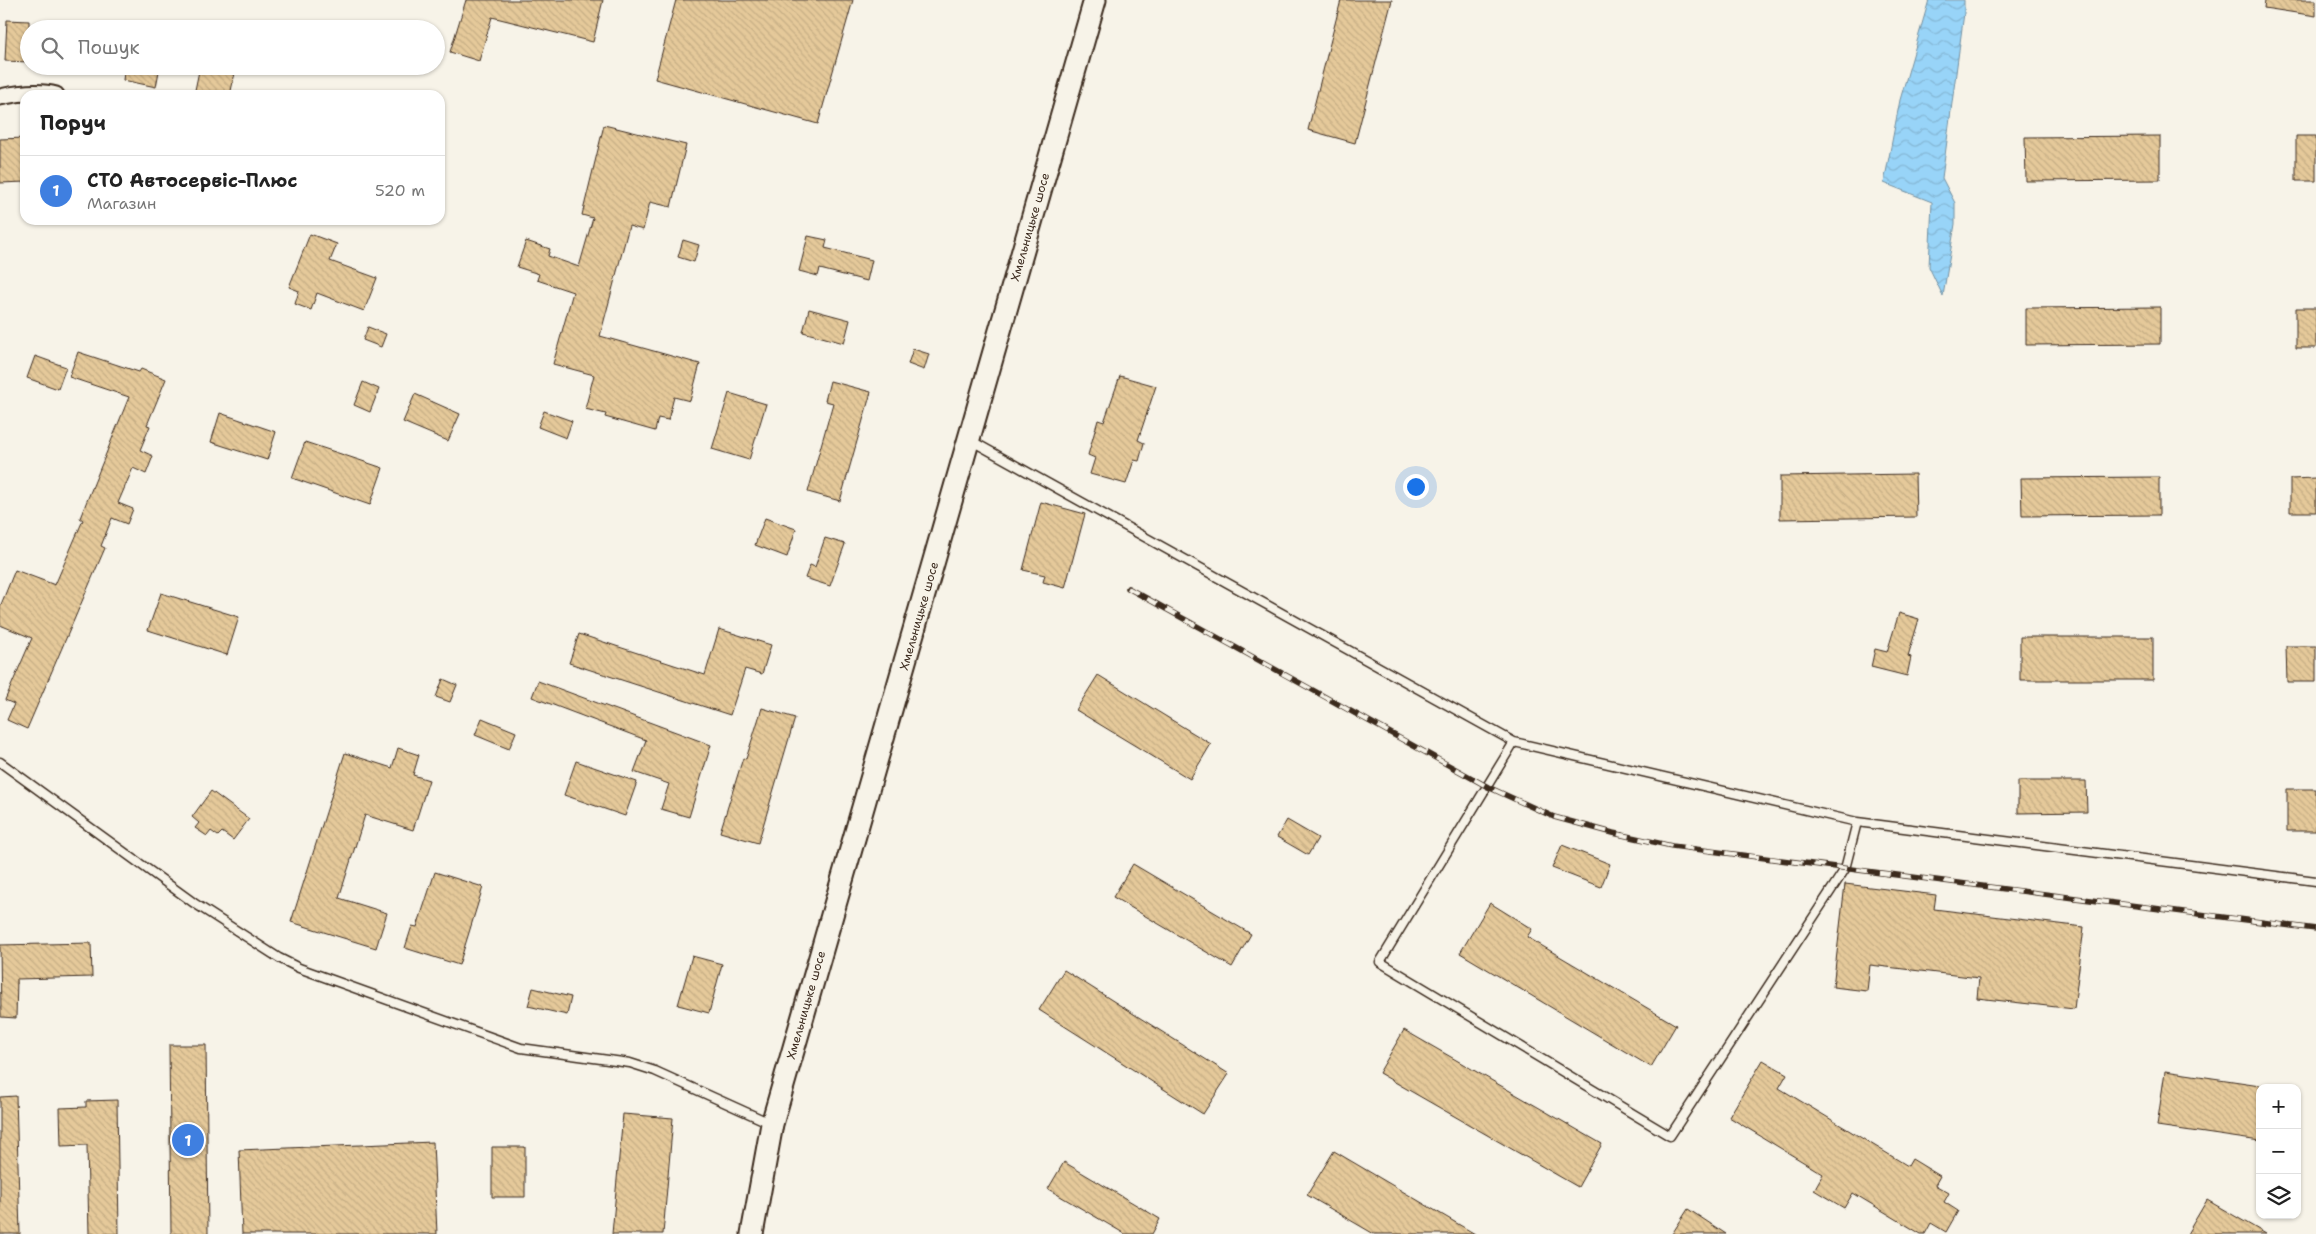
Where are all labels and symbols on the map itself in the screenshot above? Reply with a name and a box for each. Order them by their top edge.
street label: Хмельницьке шосе [1007,171,1053,283]
your location [1403,474,1429,500]
street label: Хмельницьке шосе [896,560,942,672]
street label: Хмельницьке шосе [783,949,829,1061]
pin: 1 [172,1121,204,1159]

